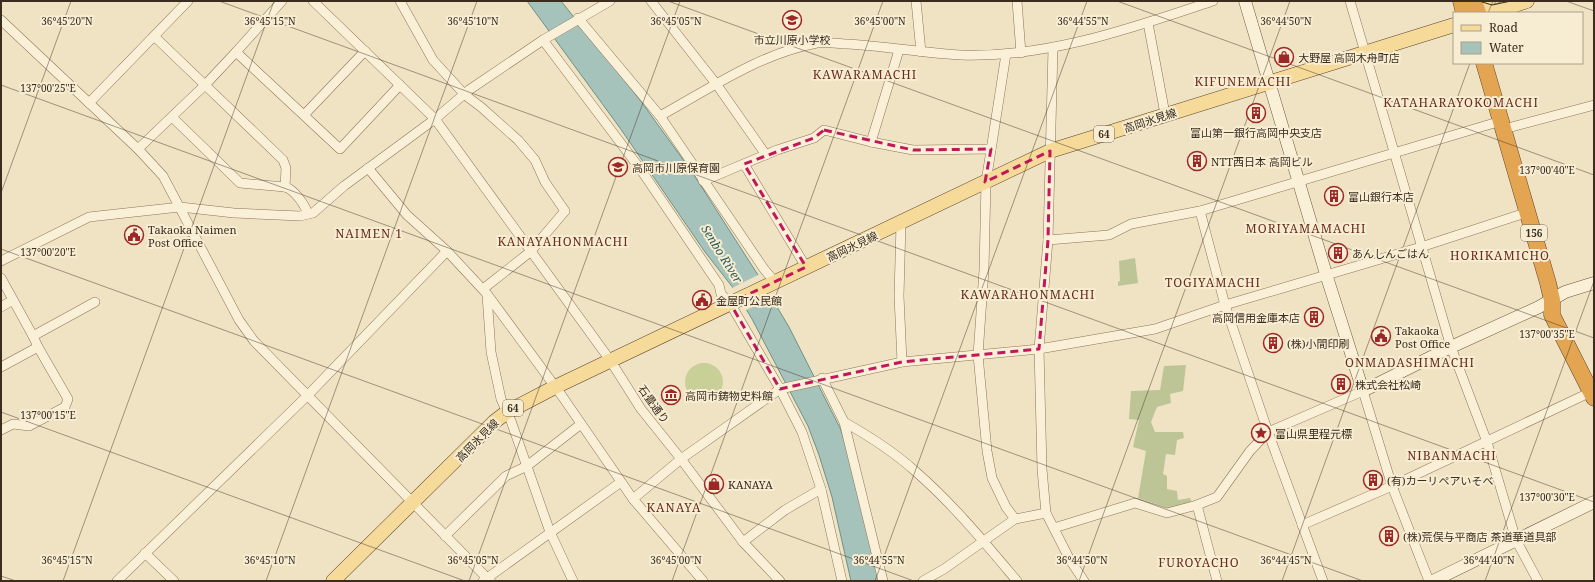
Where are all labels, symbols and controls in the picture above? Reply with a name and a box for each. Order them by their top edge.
school or university icon: 市立川原小学校 [781,9,803,31]
legend [1453,12,1583,64]
text: 36°45'20"N [41,14,93,28]
text: 36°45'15"N [244,14,296,28]
text: 36°45'10"N [447,14,499,28]
text: 36°45'05"N [650,14,702,28]
text: 36°45'00"N [854,14,906,28]
text: 36°44'55"N [1057,14,1109,28]
text: 36°44'50"N [1260,14,1312,28]
text: Road [1489,19,1519,36]
place label: 市立川原小学校 [754,32,831,47]
text: Water [1489,39,1524,56]
shop icon: 大野屋 高岡木舟町店 [1273,46,1295,68]
place label: 大野屋 高岡木舟町店 [1298,50,1400,65]
district label: KAWARAMACHI [813,66,917,83]
district label: KIFUNEMACHI [1195,73,1291,90]
text: 137°00'25"E [20,81,76,95]
district label: KATAHARAYOKOMACHI [1383,94,1539,111]
building icon: 富山第一銀行高岡中央支店 [1245,102,1267,124]
street label: 高岡氷見線 [1122,104,1178,136]
place label: 富山第一銀行高岡中央支店 [1190,125,1322,140]
road number: 64 [1094,126,1114,142]
building icon: NTT西日本 高岡ビル [1186,150,1208,172]
place label: NTT西日本 高岡ビル [1211,154,1313,169]
school or university icon: 高岡市川原保育園 [607,156,629,178]
place label: 高岡市川原保育園 [632,160,720,175]
text: 137°00'40"E [1519,163,1575,177]
building icon: 富山銀行本店 [1323,185,1345,207]
place label: 富山銀行本店 [1348,189,1414,204]
district label: MORIYAMAMACHI [1245,220,1367,237]
place label: Takaoka Naimen Post Office [148,222,237,250]
water label: Senbo River [697,222,747,287]
public building icon: Takaoka Naimen Post Office [123,224,145,246]
district label: NAIMEN 1 [335,225,403,242]
road number: 156 [1521,225,1547,241]
street label: 高岡氷見線 [824,228,880,264]
district label: KANAYAHONMACHI [497,233,629,250]
building icon: あんしんごはん [1327,242,1349,264]
text: 137°00'20"E [20,245,76,259]
place label: あんしんごはん [1352,246,1429,261]
district label: HORIKAMICHO [1450,247,1550,264]
district label: TOGIYAMACHI [1165,274,1261,291]
district label: KAWARAHONMACHI [961,286,1095,303]
public building icon: 金屋町公民館 [691,289,713,311]
place label: 金屋町公民館 [716,293,782,308]
building icon: 高岡信用金庫本店 [1303,306,1325,328]
place label: 高岡信用金庫本店 [1212,310,1300,325]
place label: Takaoka Post Office [1395,323,1450,351]
public building icon: Takaoka Post Office [1370,325,1392,347]
text: 137°00'35"E [1519,327,1575,341]
building icon: (株)小間印刷 [1262,332,1284,354]
place label: (株)小間印刷 [1287,336,1350,351]
district label: ONMADASHIMACHI [1345,354,1475,371]
building icon: 株式会社松崎 [1330,373,1352,395]
place label: 株式会社松崎 [1355,377,1421,392]
street label: 石畳通り [635,382,673,426]
museum icon: 高岡市鋳物史料館 [660,384,682,406]
place label: 高岡市鋳物史料館 [685,388,773,403]
road number: 64 [503,400,523,416]
text: 137°00'15"E [20,408,76,422]
street label: 高岡氷見線 [452,415,502,465]
place icon: 富山県里程元標 [1250,422,1272,444]
place label: 富山県里程元標 [1275,426,1352,441]
district label: NIBANMACHI [1407,447,1497,464]
building icon: (有)カーリペアいそべ [1362,469,1384,491]
shop icon: KANAYA [703,473,725,495]
place label: (有)カーリペアいそべ [1387,473,1494,488]
place label: KANAYA [728,477,773,492]
text: 137°00'30"E [1519,490,1575,504]
district label: KANAYA [647,499,701,516]
building icon: (株)荒俣与平商店 茶道華道具部 [1378,525,1400,547]
place label: (株)荒俣与平商店 茶道華道具部 [1403,529,1556,544]
text: 36°45'15"N [41,553,93,567]
text: 36°45'10"N [244,553,296,567]
text: 36°45'05"N [447,553,499,567]
text: 36°45'00"N [650,553,702,567]
text: 36°44'55"N [853,553,905,567]
text: 36°44'50"N [1056,553,1108,567]
text: 36°44'45"N [1260,553,1312,567]
text: 36°44'40"N [1463,553,1515,567]
district label: FUROYACHO [1158,554,1240,571]

